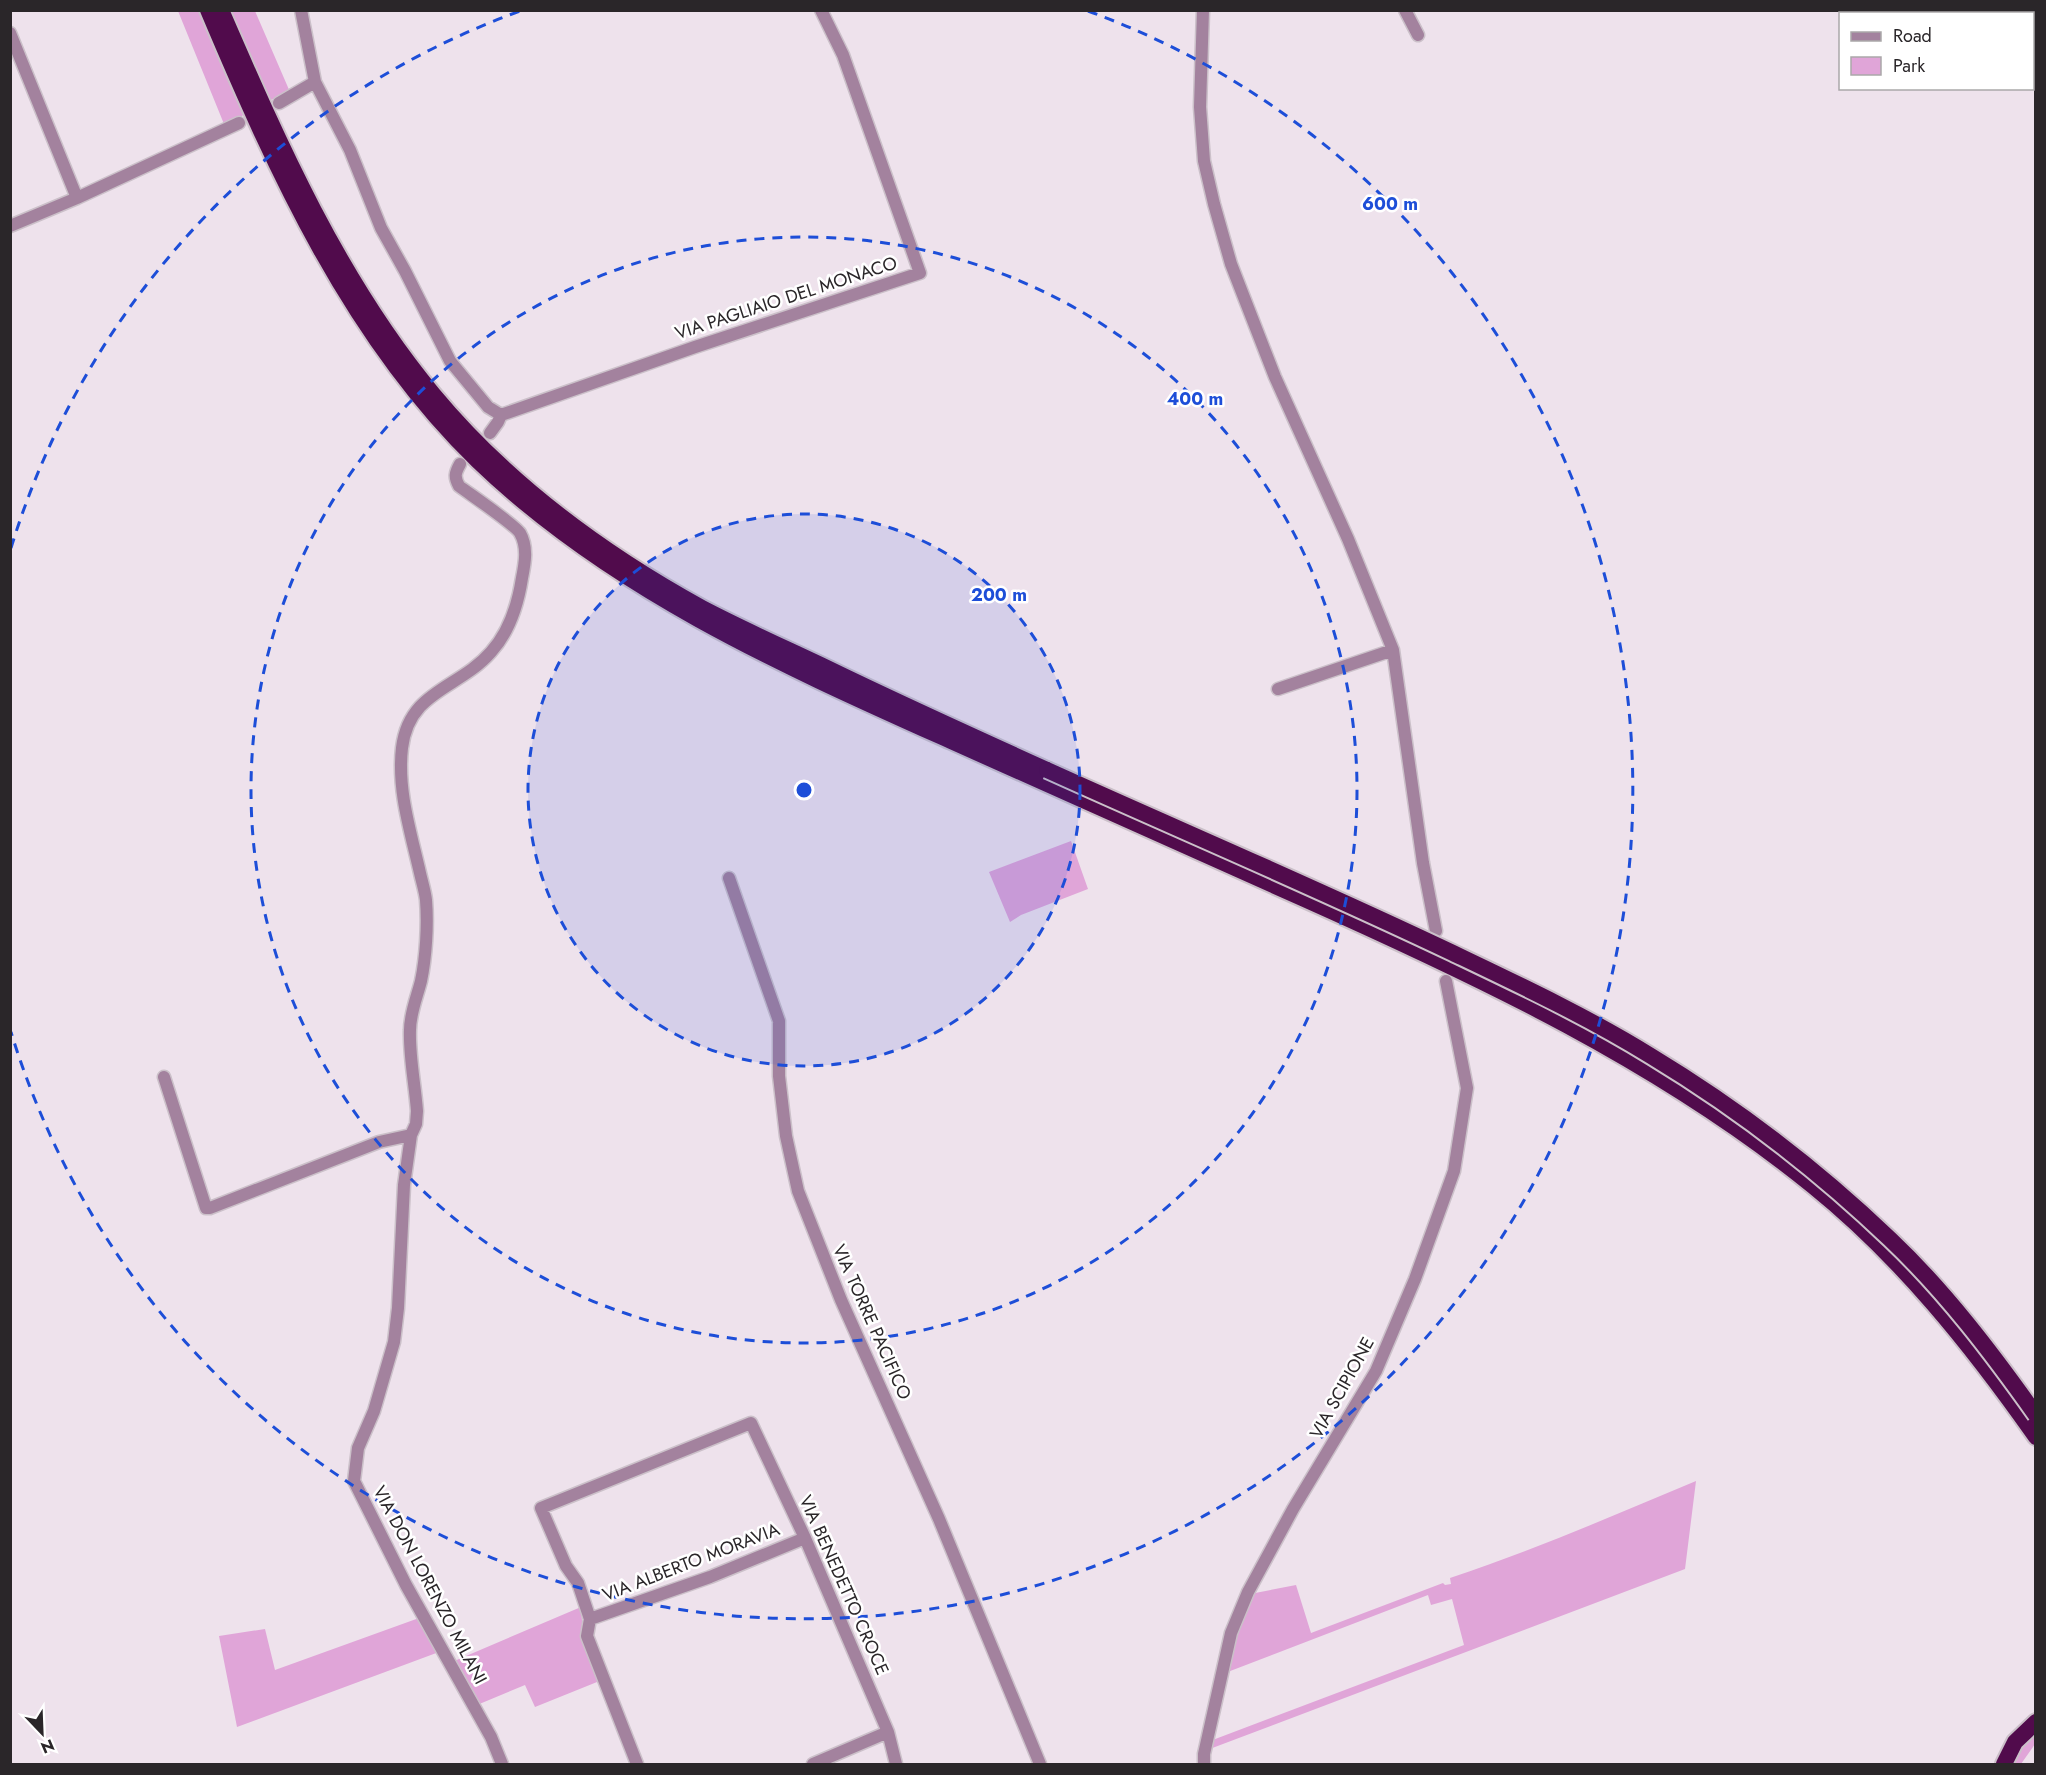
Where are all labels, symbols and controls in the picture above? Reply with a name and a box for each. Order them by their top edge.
legend [1839,12,2034,90]
text: Road [1893,23,1932,49]
text: Park [1893,53,1925,79]
text: 600 m [1362,191,1418,217]
street label: VIA PAGLIAIO DEL MONACO [672,250,900,346]
text: 400 m [1167,386,1223,412]
text: 200 m [971,582,1027,608]
centre of rings [794,780,814,800]
street label: VIA TORRE PACIFICO [826,1240,918,1404]
street label: VIA SCIPIONE [1303,1332,1381,1444]
street label: VIA DON LORENZO MILANI [367,1481,493,1689]
street label: VIA BENEDETTO CROCE [793,1491,895,1679]
street label: VIA ALBERTO MORAVIA [599,1516,783,1608]
north arrow [12,1703,72,1763]
text: N [37,1733,58,1759]

